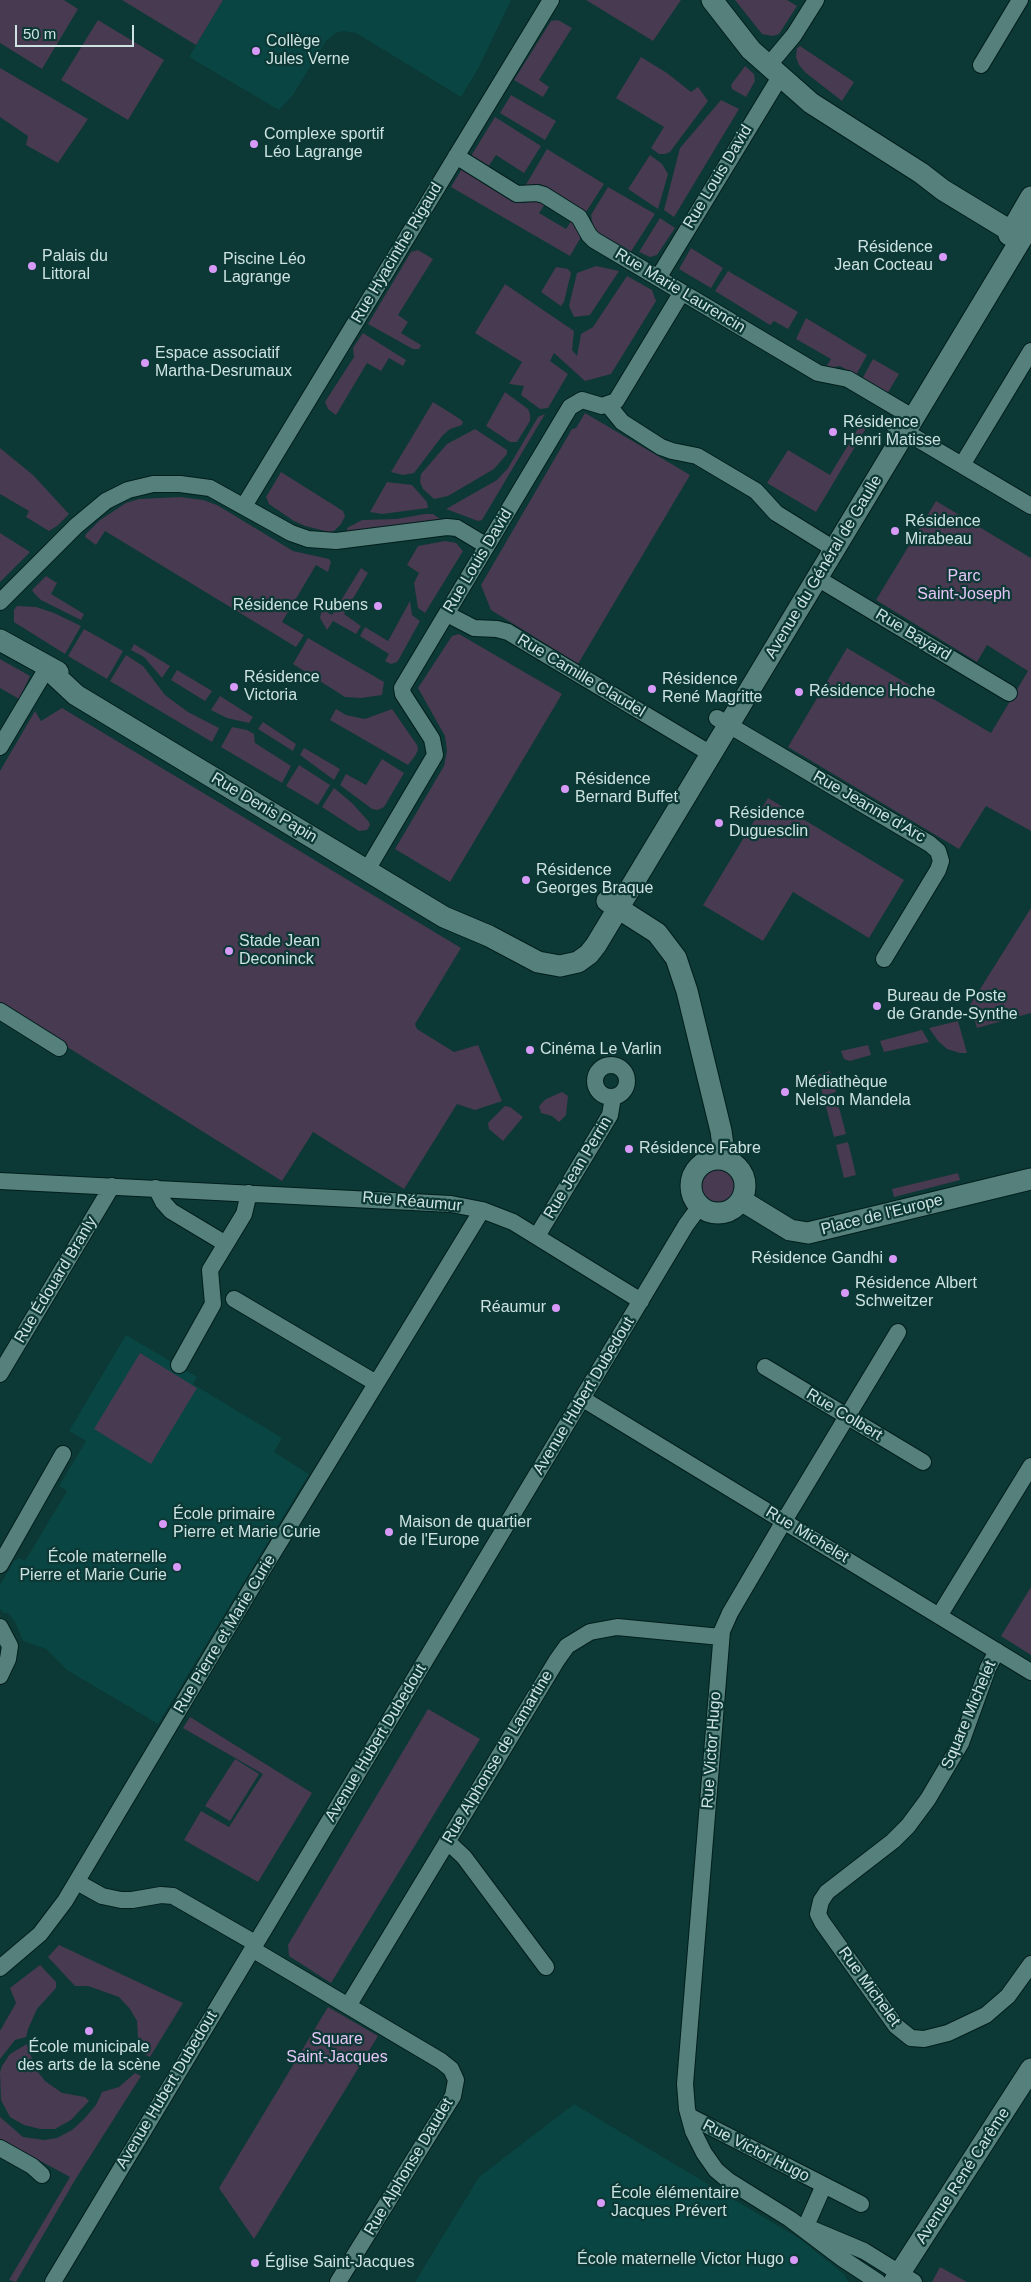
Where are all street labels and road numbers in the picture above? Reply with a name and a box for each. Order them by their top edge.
street label: Rue Louis David [680,122,756,232]
street label: Rue Hyacinthe Rigaud [348,179,446,327]
street label: Rue Marie Laurencin [611,245,749,337]
street label: Avenue du Général de Gaulle [762,472,886,662]
street label: Rue Louis David [440,506,516,616]
street label: Rue Bayard [872,605,954,665]
street label: Rue Camille Claudel [514,630,648,722]
street label: Rue Jeanne d'Arc [809,767,929,847]
street label: Rue Denis Papin [208,769,320,847]
street label: Rue Jean Perrin [540,1114,616,1222]
street label: Rue Réaumur [362,1188,462,1216]
street label: Place de l'Europe [819,1191,945,1239]
street label: Rue Édouard Branly [11,1213,101,1347]
street label: Avenue Hubert Dubedout [529,1314,639,1478]
street label: Rue Colbert [802,1385,886,1445]
street label: Rue Michelet [762,1503,852,1567]
street label: Rue Pierre et Marie Curie [170,1551,280,1717]
street label: Square Michelet [938,1658,1000,1772]
street label: Avenue Hubert Dubedout [321,1661,431,1825]
street label: Rue Alphonse de Lamartine [439,1667,557,1847]
street label: Rue Victor Hugo [698,1691,726,1809]
street label: Rue Michelet [834,1944,904,2030]
street label: Avenue Hubert Dubedout [112,2008,222,2172]
street label: Rue Alphonse Daudet [360,2095,458,2239]
street label: Avenue René Carême [912,2105,1014,2247]
street label: Rue Victor Hugo [699,2116,813,2186]

